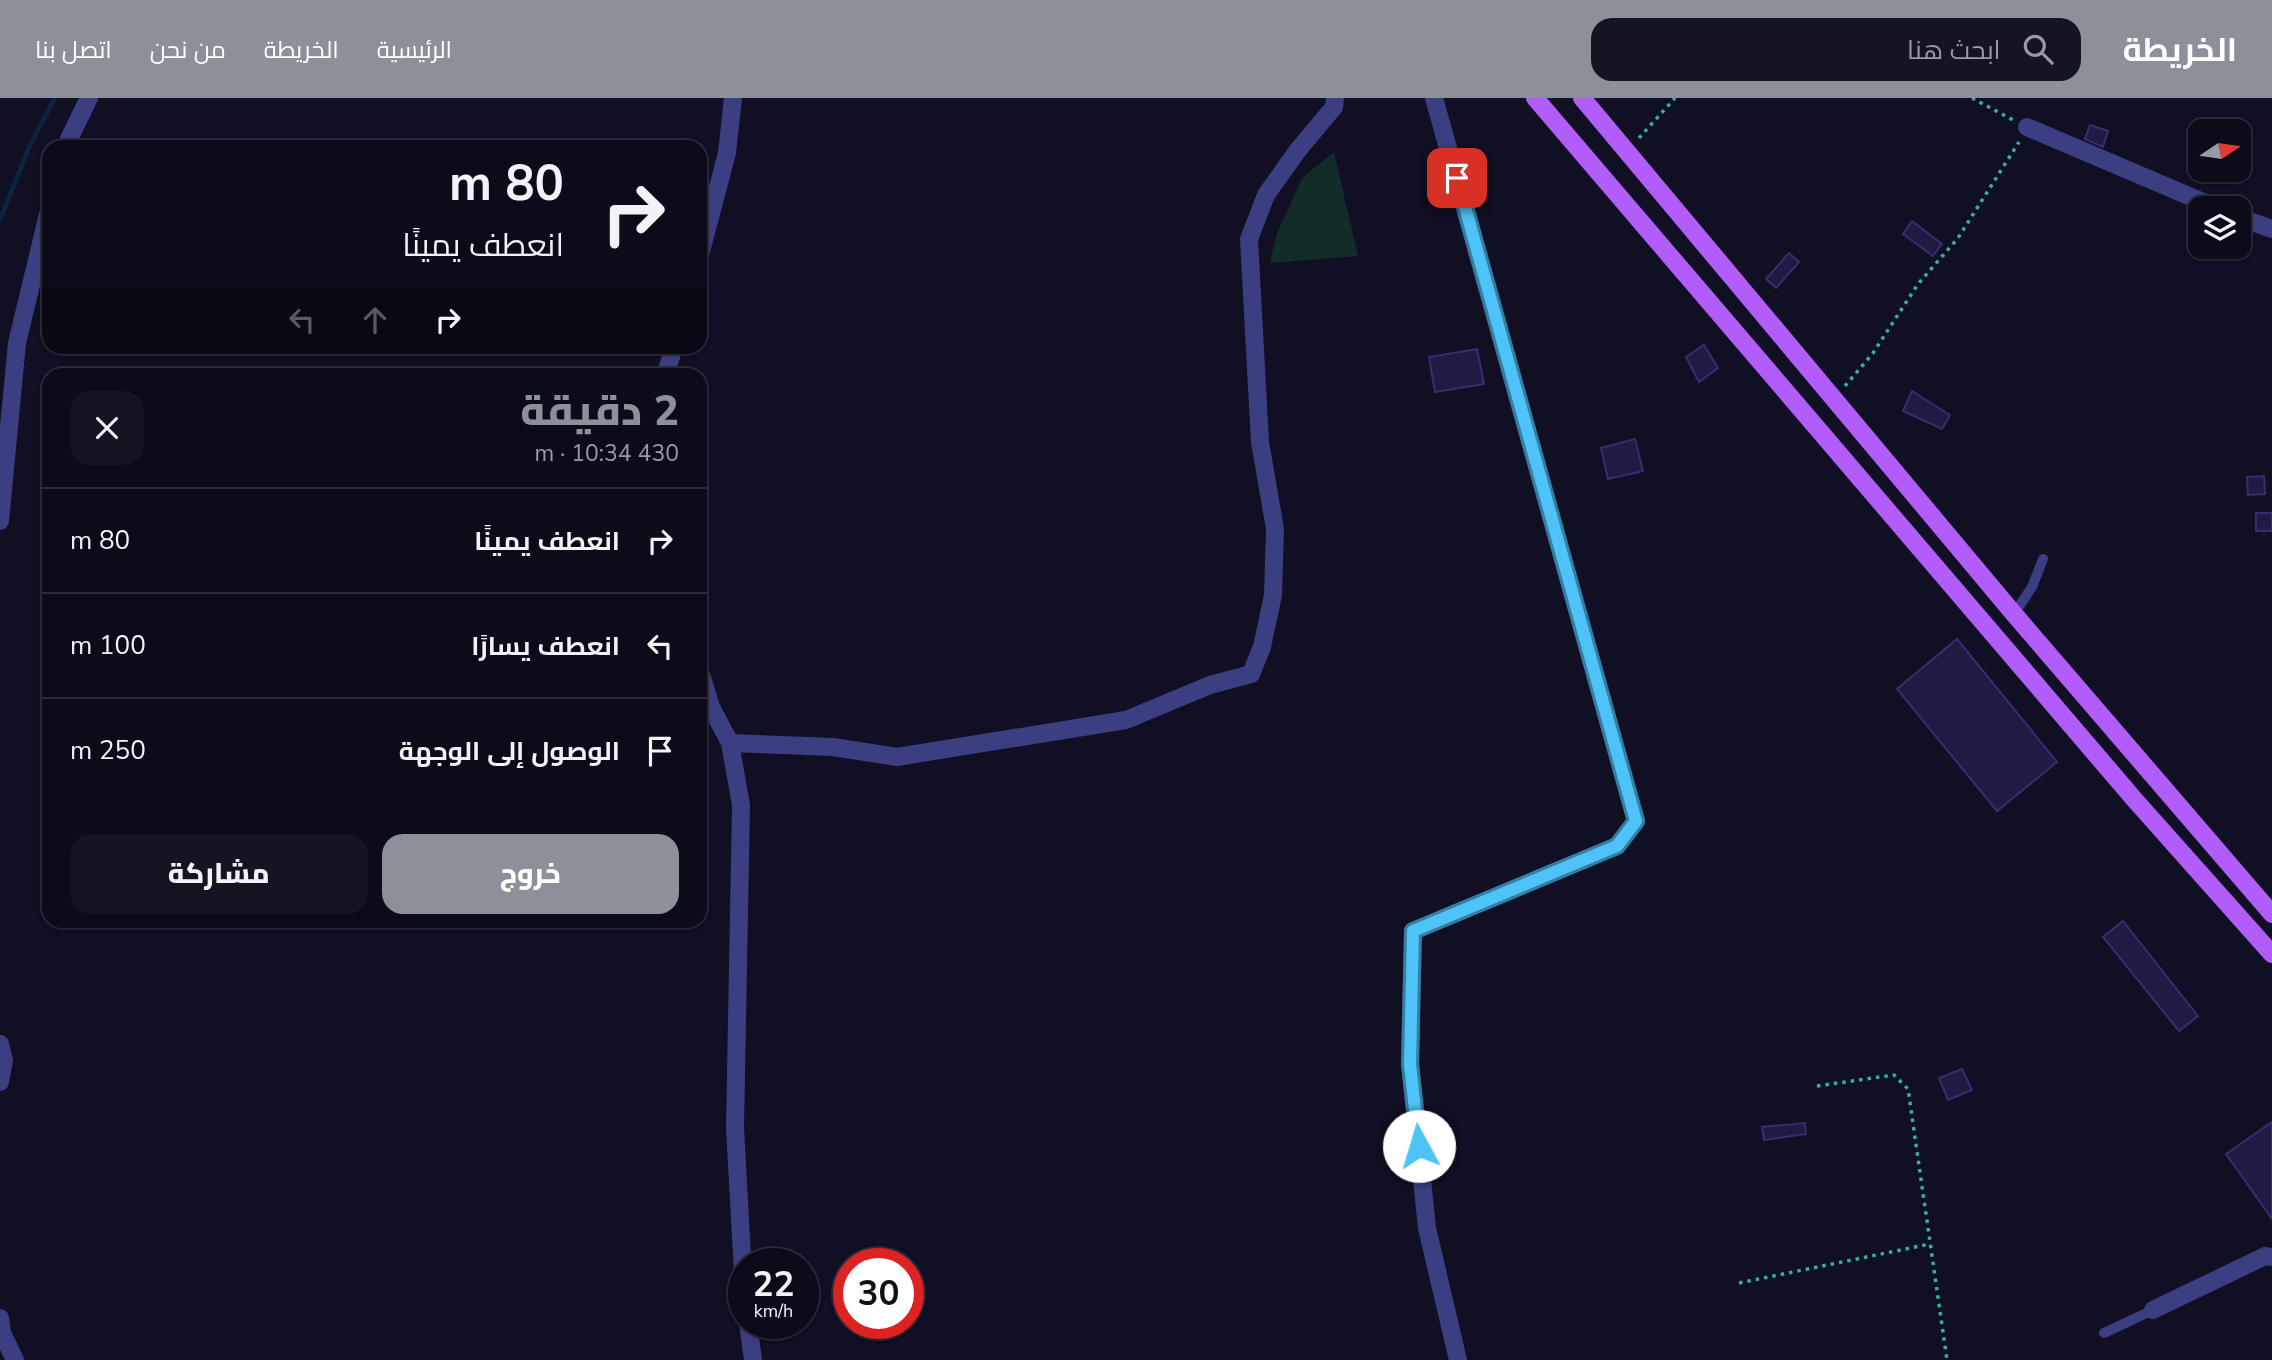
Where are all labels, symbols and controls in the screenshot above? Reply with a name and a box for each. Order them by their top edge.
search box [1591,18,2081,81]
text: الخريطة [2123,28,2237,73]
icon: search [2019,30,2057,68]
text: ابحث هنا [1907,33,2001,68]
text: اتصل بنا [35,34,112,66]
text: من نحن [150,34,226,66]
text: الخريطة [264,34,339,66]
text: الرئيسية [377,34,452,66]
north arrow [2188,119,2250,182]
map controls [2188,119,2251,259]
pin [1427,148,1487,208]
text: 80 m [449,150,564,217]
icon: arrive [1438,159,1476,197]
icon: right [588,168,679,259]
button: layers [2188,196,2251,259]
text: انعطف يمينًا [402,224,564,267]
icon: left [283,301,321,339]
icon: ahead [356,301,394,339]
icon: right [429,301,467,339]
text: 2 دقيقة [520,383,679,440]
button: close [70,391,144,465]
text: 430 m · 10:34 [534,438,679,469]
icon: right [641,522,679,560]
text: 80 m [70,523,130,558]
text: انعطف يمينًا [474,524,620,559]
icon: left [641,627,679,665]
text: 100 m [70,628,146,663]
text: انعطف يسارًا [471,629,620,664]
icon: arrive [641,732,679,770]
text: 250 m [70,733,146,768]
text: الوصول إلى الوجهة [399,734,620,769]
button: مشاركة [70,834,368,914]
button: خروج [382,834,679,914]
position arrow [1382,1109,1456,1183]
speed limit sign: 30 [833,1248,924,1339]
text: 22 [752,1261,795,1308]
text: km/h [754,1299,793,1323]

